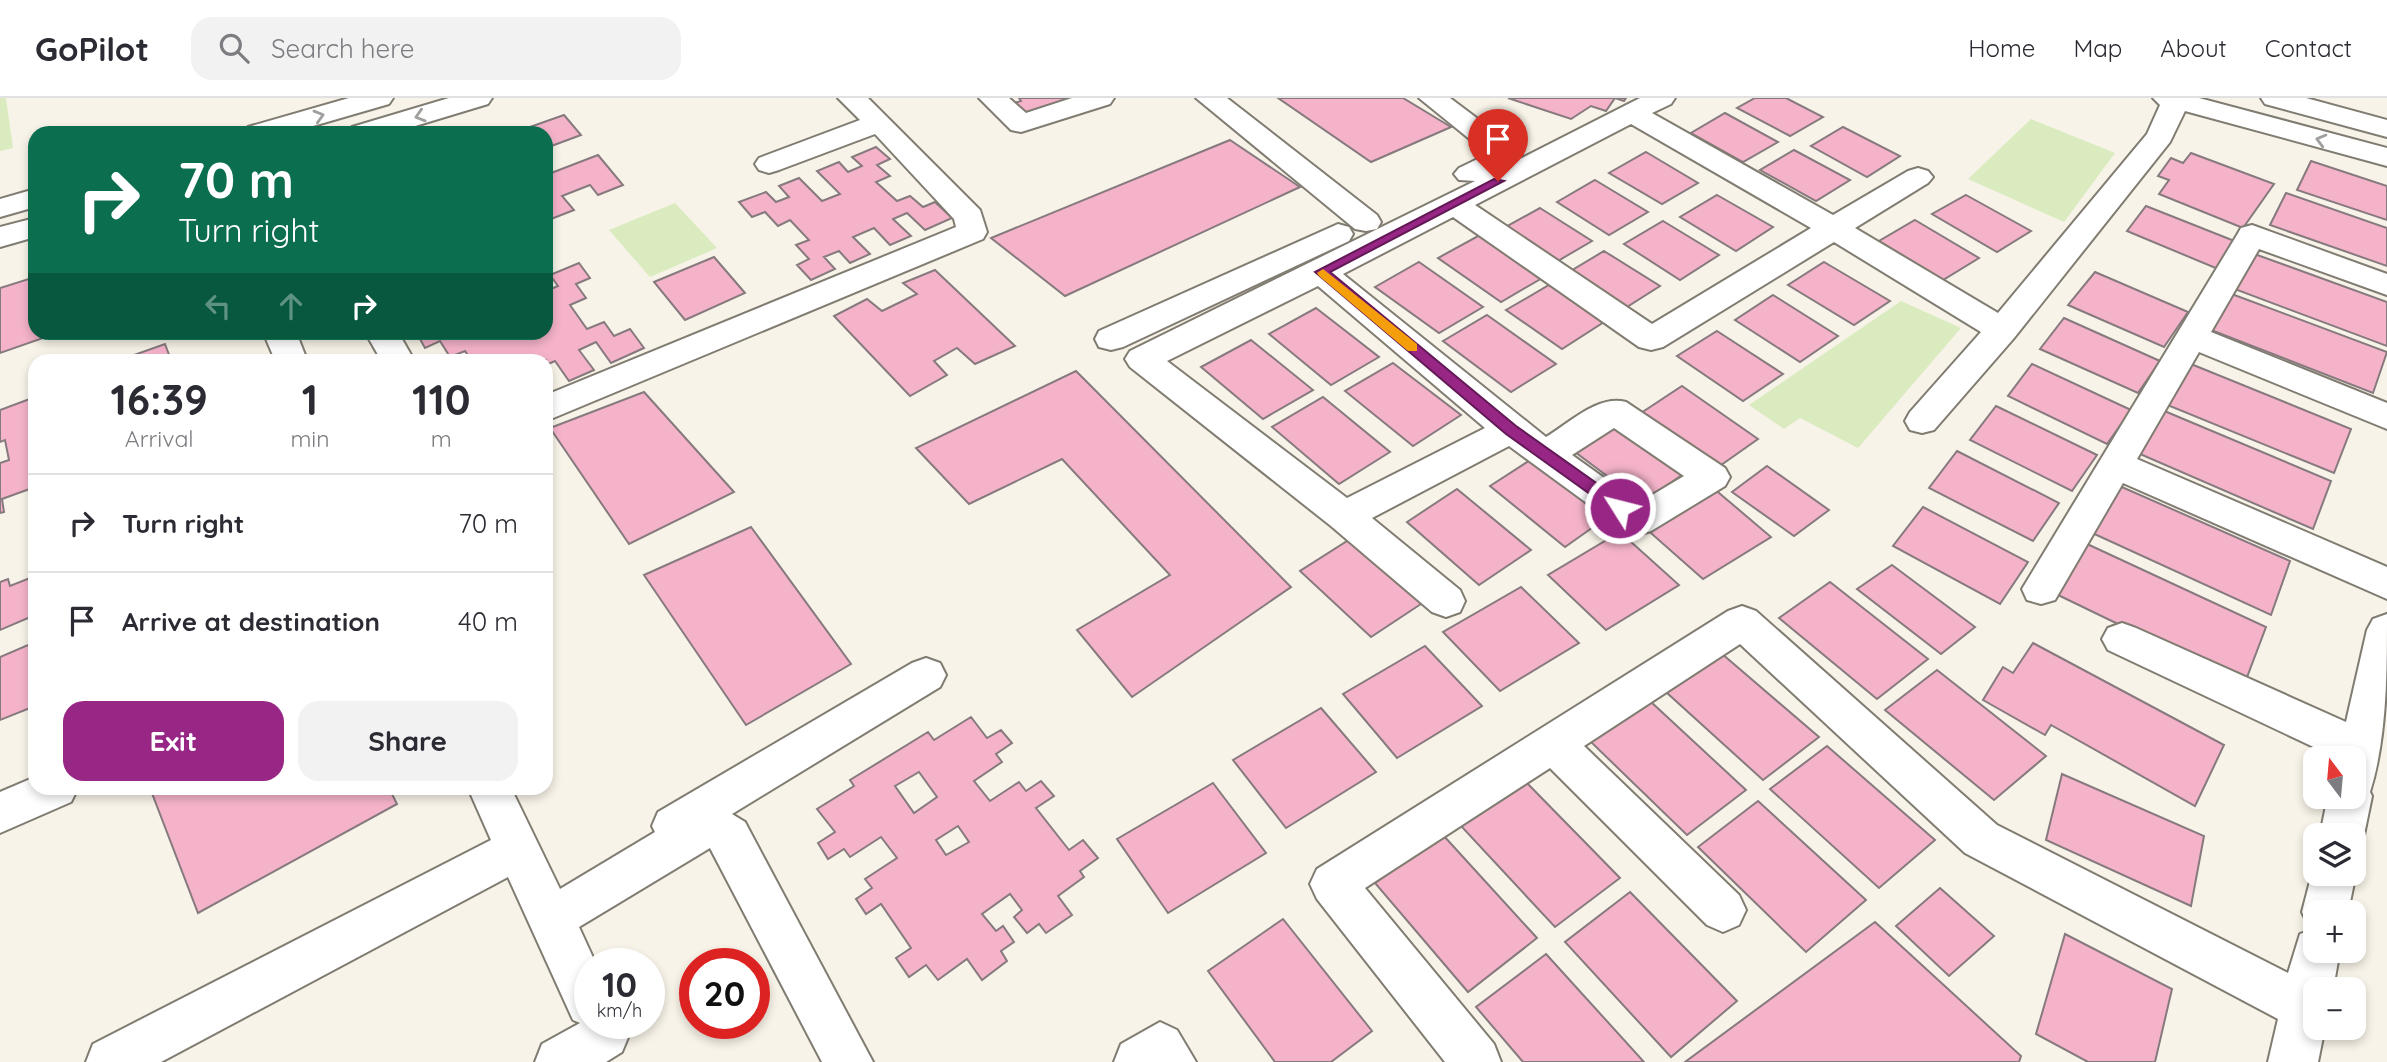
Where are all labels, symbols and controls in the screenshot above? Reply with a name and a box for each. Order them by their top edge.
search box [191,17,681,80]
text: GoPilot [35,28,149,69]
icon: search [215,29,253,67]
text: Search here [271,32,414,65]
text: Home [1968,33,2035,63]
text: Map [2073,33,2122,63]
text: About [2160,33,2227,63]
text: Contact [2265,33,2352,63]
one-way arrow [414,107,426,122]
one-way arrow [312,109,324,124]
pin [1468,109,1528,181]
icon: arrive [1479,120,1517,158]
one-way arrow [2315,133,2327,148]
text: 70 m [178,149,294,210]
icon: right [63,154,154,245]
text: Turn right [178,210,319,250]
icon: left [199,287,237,325]
icon: ahead [272,287,310,325]
icon: right [345,287,383,325]
text: 16:39 [110,373,208,426]
text: 1 [302,373,318,426]
text: 110 [412,373,471,426]
text: Arrival [125,424,194,453]
text: min [290,424,330,453]
text: m [431,424,452,453]
position arrow [1583,471,1657,545]
icon: right [63,504,101,542]
text: Turn right [122,507,244,540]
text: 70 m [458,507,518,540]
icon: arrive [63,602,101,640]
text: Arrive at destination [122,605,380,638]
text: 40 m [458,605,518,638]
button: Exit [63,701,284,781]
button: Share [298,701,518,781]
north arrow [2303,746,2366,808]
map controls [2303,746,2366,1040]
button: layers [2303,823,2366,886]
button: + [2303,900,2366,963]
speed limit sign: 20 [679,948,770,1039]
text: 10 [602,962,637,1006]
button: − [2303,977,2366,1040]
text: km/h [597,999,642,1022]

